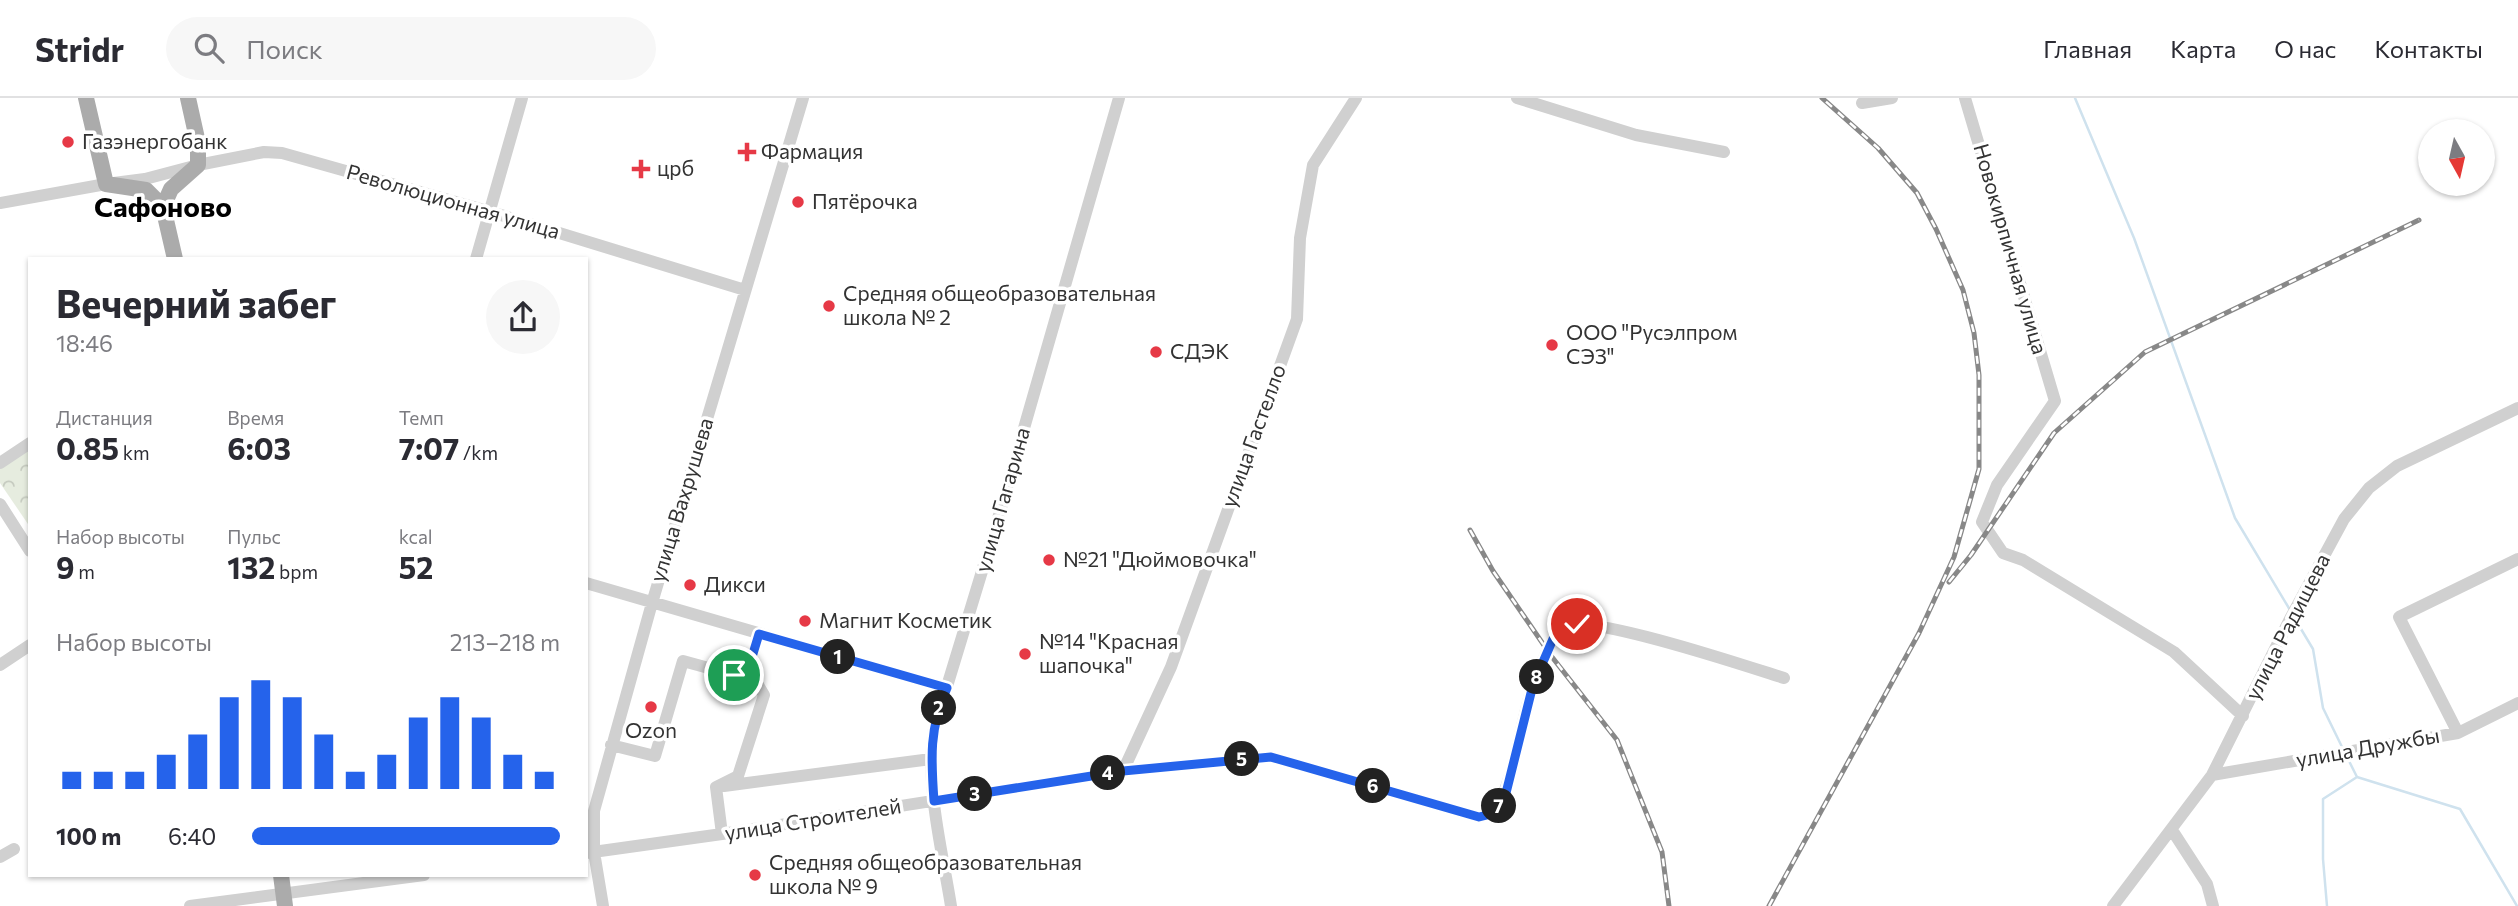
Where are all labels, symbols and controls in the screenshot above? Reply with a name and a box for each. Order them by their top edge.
search box [166,17,656,80]
text: Stridr [35,28,124,69]
icon: search [190,29,228,67]
text: Поиск [246,33,323,64]
text: Главная [2043,34,2132,63]
text: Карта [2170,34,2236,63]
text: О нас [2274,34,2336,63]
text: Контакты [2374,34,2483,63]
north arrow [2418,119,2496,196]
map controls [2418,119,2495,196]
place label: Газэнергобанк [82,128,227,153]
marker: Газэнергобанк [60,134,76,150]
place label: Фармация [761,138,863,163]
street label: Новокирпичная улица [1969,140,2054,357]
marker: Фармация [739,144,755,160]
place label: црб [657,155,694,180]
street label: Революционная улица [344,158,563,243]
marker: црб [631,159,651,179]
place label: Пятёрочка [812,188,918,213]
district label: Сафоново [94,189,232,223]
marker: Пятёрочка [790,194,806,210]
text: Вечерний забег [56,279,336,326]
button: share [486,280,560,354]
place label: Средняя общеобразовательная школа № 2 [843,280,1156,329]
marker: Средняя общеобразовательная школа № 2 [821,298,837,314]
place label: ООО "Русэлпром СЭЗ" [1566,319,1738,368]
text: 18:46 [56,329,113,357]
marker: ООО "Русэлпром СЭЗ" [1544,337,1560,353]
place label: СДЭК [1170,338,1229,363]
marker: СДЭК [1148,344,1164,360]
street label: улица Гастелло [1215,361,1290,510]
text: Дистанция [56,406,153,429]
text: Время [227,406,284,429]
text: Темп [399,406,444,429]
street label: улица Вахрушева [644,414,717,585]
street label: улица Гагарина [969,424,1034,575]
text: 0.85 [56,429,119,466]
text: 6:03 [227,429,291,466]
text: 7:07 [399,429,459,466]
text: km [119,441,150,464]
text: /km [459,441,498,464]
text: Набор высоты [56,525,185,548]
text: Пульс [227,525,281,548]
text: kcal [399,525,433,548]
place label: №21 "Дюймовочка" [1063,546,1257,571]
text: 9 [56,548,75,585]
text: 132 [227,548,275,585]
text: 52 [399,548,433,585]
street label: улица Радищева [2239,549,2334,704]
marker: №21 "Дюймовочка" [1041,552,1057,568]
text: m [75,560,95,583]
text: bpm [275,560,318,583]
place label: Дикси [704,571,766,596]
marker: Дикси [682,577,698,593]
pin [1547,594,1607,654]
icon: check [1558,605,1596,643]
place label: Магнит Косметик [819,607,992,632]
marker: Магнит Косметик [797,613,813,629]
text: Набор высоты [56,628,212,656]
text: 213–218 m [450,628,560,656]
place label: №14 "Красная шапочка" [1039,628,1179,677]
pin: 1 [820,640,856,674]
pin [704,645,764,705]
text: 1 [833,645,842,668]
marker: №14 "Красная шапочка" [1017,646,1033,662]
icon: arrive [715,656,753,694]
pin: 8 [1520,660,1554,694]
text: 8 [1531,665,1542,688]
pin: 2 [922,690,956,726]
text: 2 [933,696,944,719]
marker: Ozon [643,699,659,715]
place label: Ozon [625,717,677,742]
street label: улица Дружбы [2294,722,2442,771]
pin: 5 [1224,742,1260,776]
text: 5 [1236,747,1247,770]
pin: 4 [1090,756,1126,790]
text: 4 [1102,761,1113,784]
pin: 6 [1356,768,1390,804]
text: 6 [1367,774,1378,797]
pin: 3 [958,776,992,812]
text: 3 [969,782,980,805]
pin: 7 [1482,788,1516,824]
street label: улица Строителей [723,792,903,845]
text: 7 [1493,794,1504,817]
text: 100 m [56,822,121,850]
text: 6:40 [168,822,216,850]
place label: Средняя общеобразовательная школа № 9 [769,849,1082,898]
marker: Средняя общеобразовательная школа № 9 [747,867,763,883]

